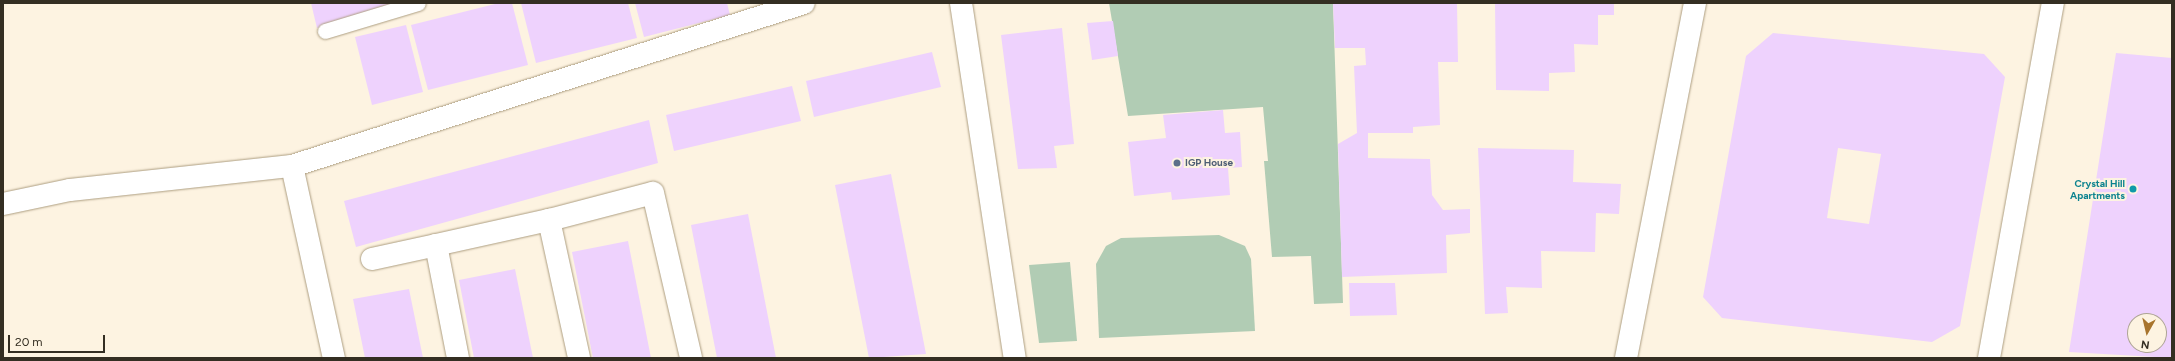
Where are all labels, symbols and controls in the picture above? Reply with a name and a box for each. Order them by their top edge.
place label: IGP House [1185,157,1233,169]
marker: IGP House [1172,158,1182,168]
place label: Crystal Hill Apartments [2070,177,2125,200]
marker: Crystal Hill Apartments [2128,184,2138,194]
north arrow [2127,313,2167,353]
scale bar [10,327,107,353]
text: 20 m [15,335,43,349]
text: N [2140,337,2151,351]

